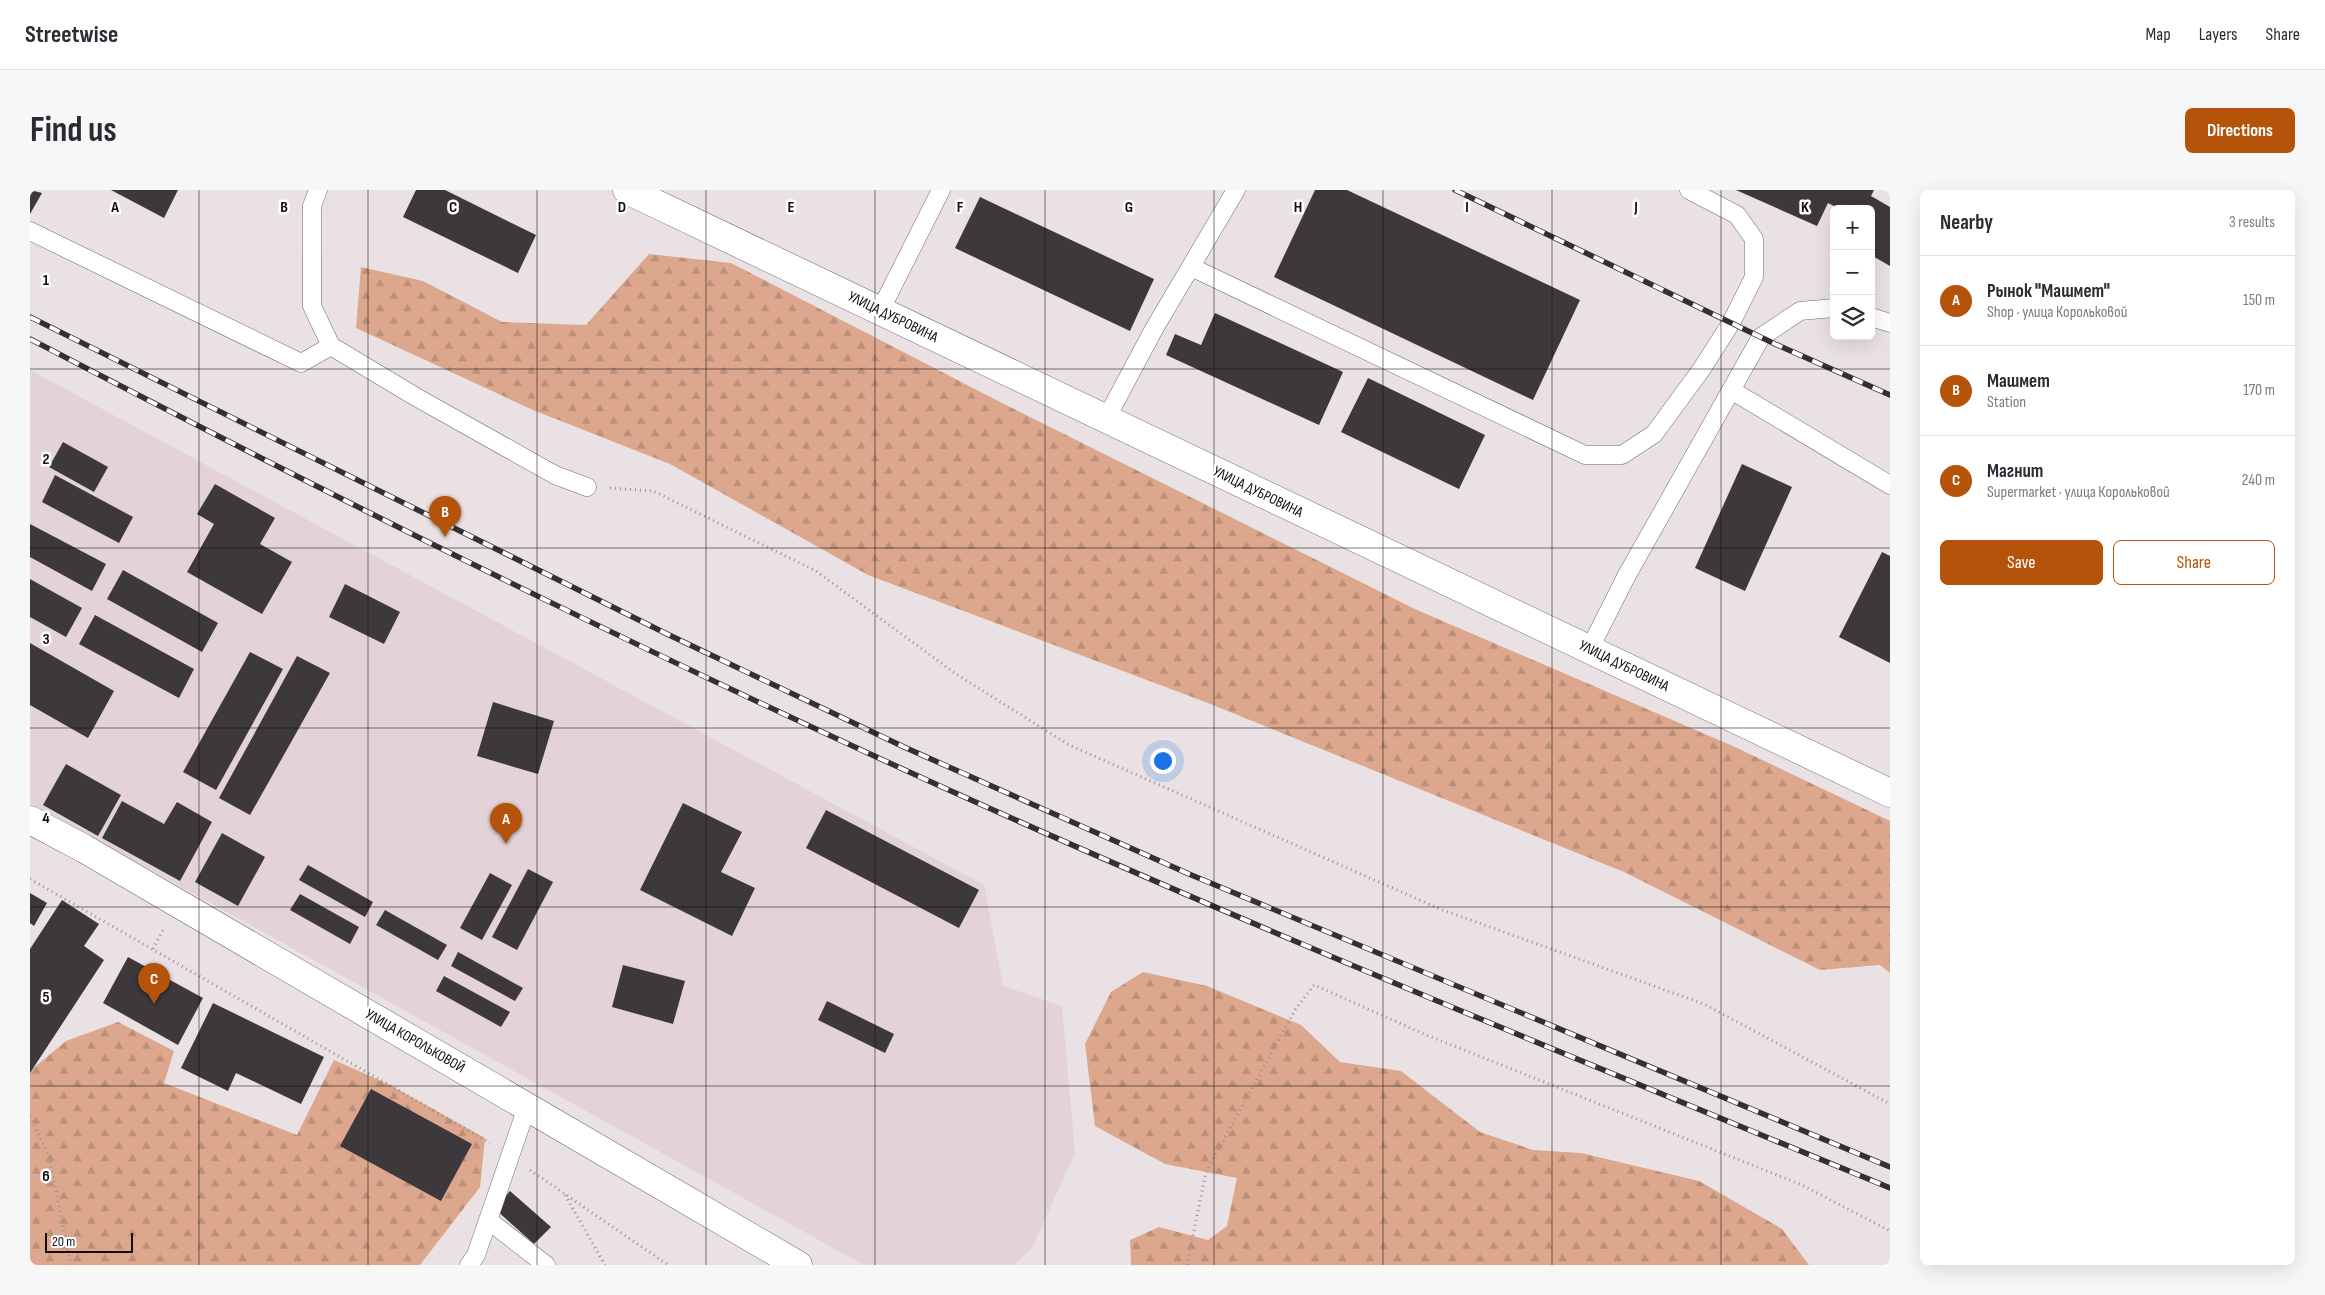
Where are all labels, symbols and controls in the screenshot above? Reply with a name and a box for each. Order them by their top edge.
text: Streetwise [25,20,118,49]
text: Map [2146,24,2171,45]
text: Layers [2199,24,2238,45]
text: Share [2266,24,2300,45]
button: Directions [2185,108,2295,153]
text: Find us [30,109,117,152]
text: A [110,198,119,217]
text: B [280,198,288,217]
text: C [449,198,457,217]
text: D [618,198,626,217]
text: E [788,198,795,217]
text: F [957,198,964,217]
text: G [1125,198,1133,217]
text: H [1294,198,1302,217]
text: I [1465,198,1469,217]
text: J [1633,198,1638,217]
text: K [1801,198,1809,217]
map controls [1830,205,1875,340]
button: + [1830,205,1875,250]
text: Nearby [1940,210,1993,235]
text: 3 results [2229,213,2275,232]
button: − [1830,250,1875,295]
text: 1 [43,271,50,290]
text: Рынок "Машмет" [1987,280,2110,303]
street label: УЛИЦА ДУБРОВИНА [845,287,942,347]
text: A [1952,291,1960,310]
text: 150 m [2243,291,2275,310]
button: layers [1830,295,1875,340]
text: Shop · улица Корольковой [1987,303,2127,322]
text: Машмет [1987,370,2050,393]
text: B [1952,381,1960,400]
text: 170 m [2243,381,2275,400]
text: Station [1987,393,2026,412]
text: 2 [42,450,50,469]
text: Магнит [1987,460,2043,483]
street label: УЛИЦА ДУБРОВИНА [1210,462,1307,522]
text: C [1952,471,1960,490]
text: 240 m [2242,471,2275,490]
text: Supermarket · улица Корольковой [1987,483,2170,502]
pin: B [429,496,461,537]
button: Save [1940,540,2103,585]
button: Share [2113,540,2275,585]
text: 3 [42,630,50,649]
street label: УЛИЦА ДУБРОВИНА [1576,636,1673,696]
your location [1150,748,1176,774]
pin: A [490,803,522,844]
text: 4 [42,809,50,828]
pin: C [138,963,170,1004]
text: 5 [42,988,50,1007]
street label: УЛИЦА КОРОЛЬКОВОЙ [362,1005,468,1077]
text: 6 [42,1167,50,1186]
scale bar [45,1230,132,1253]
text: 20 m [52,1233,75,1250]

